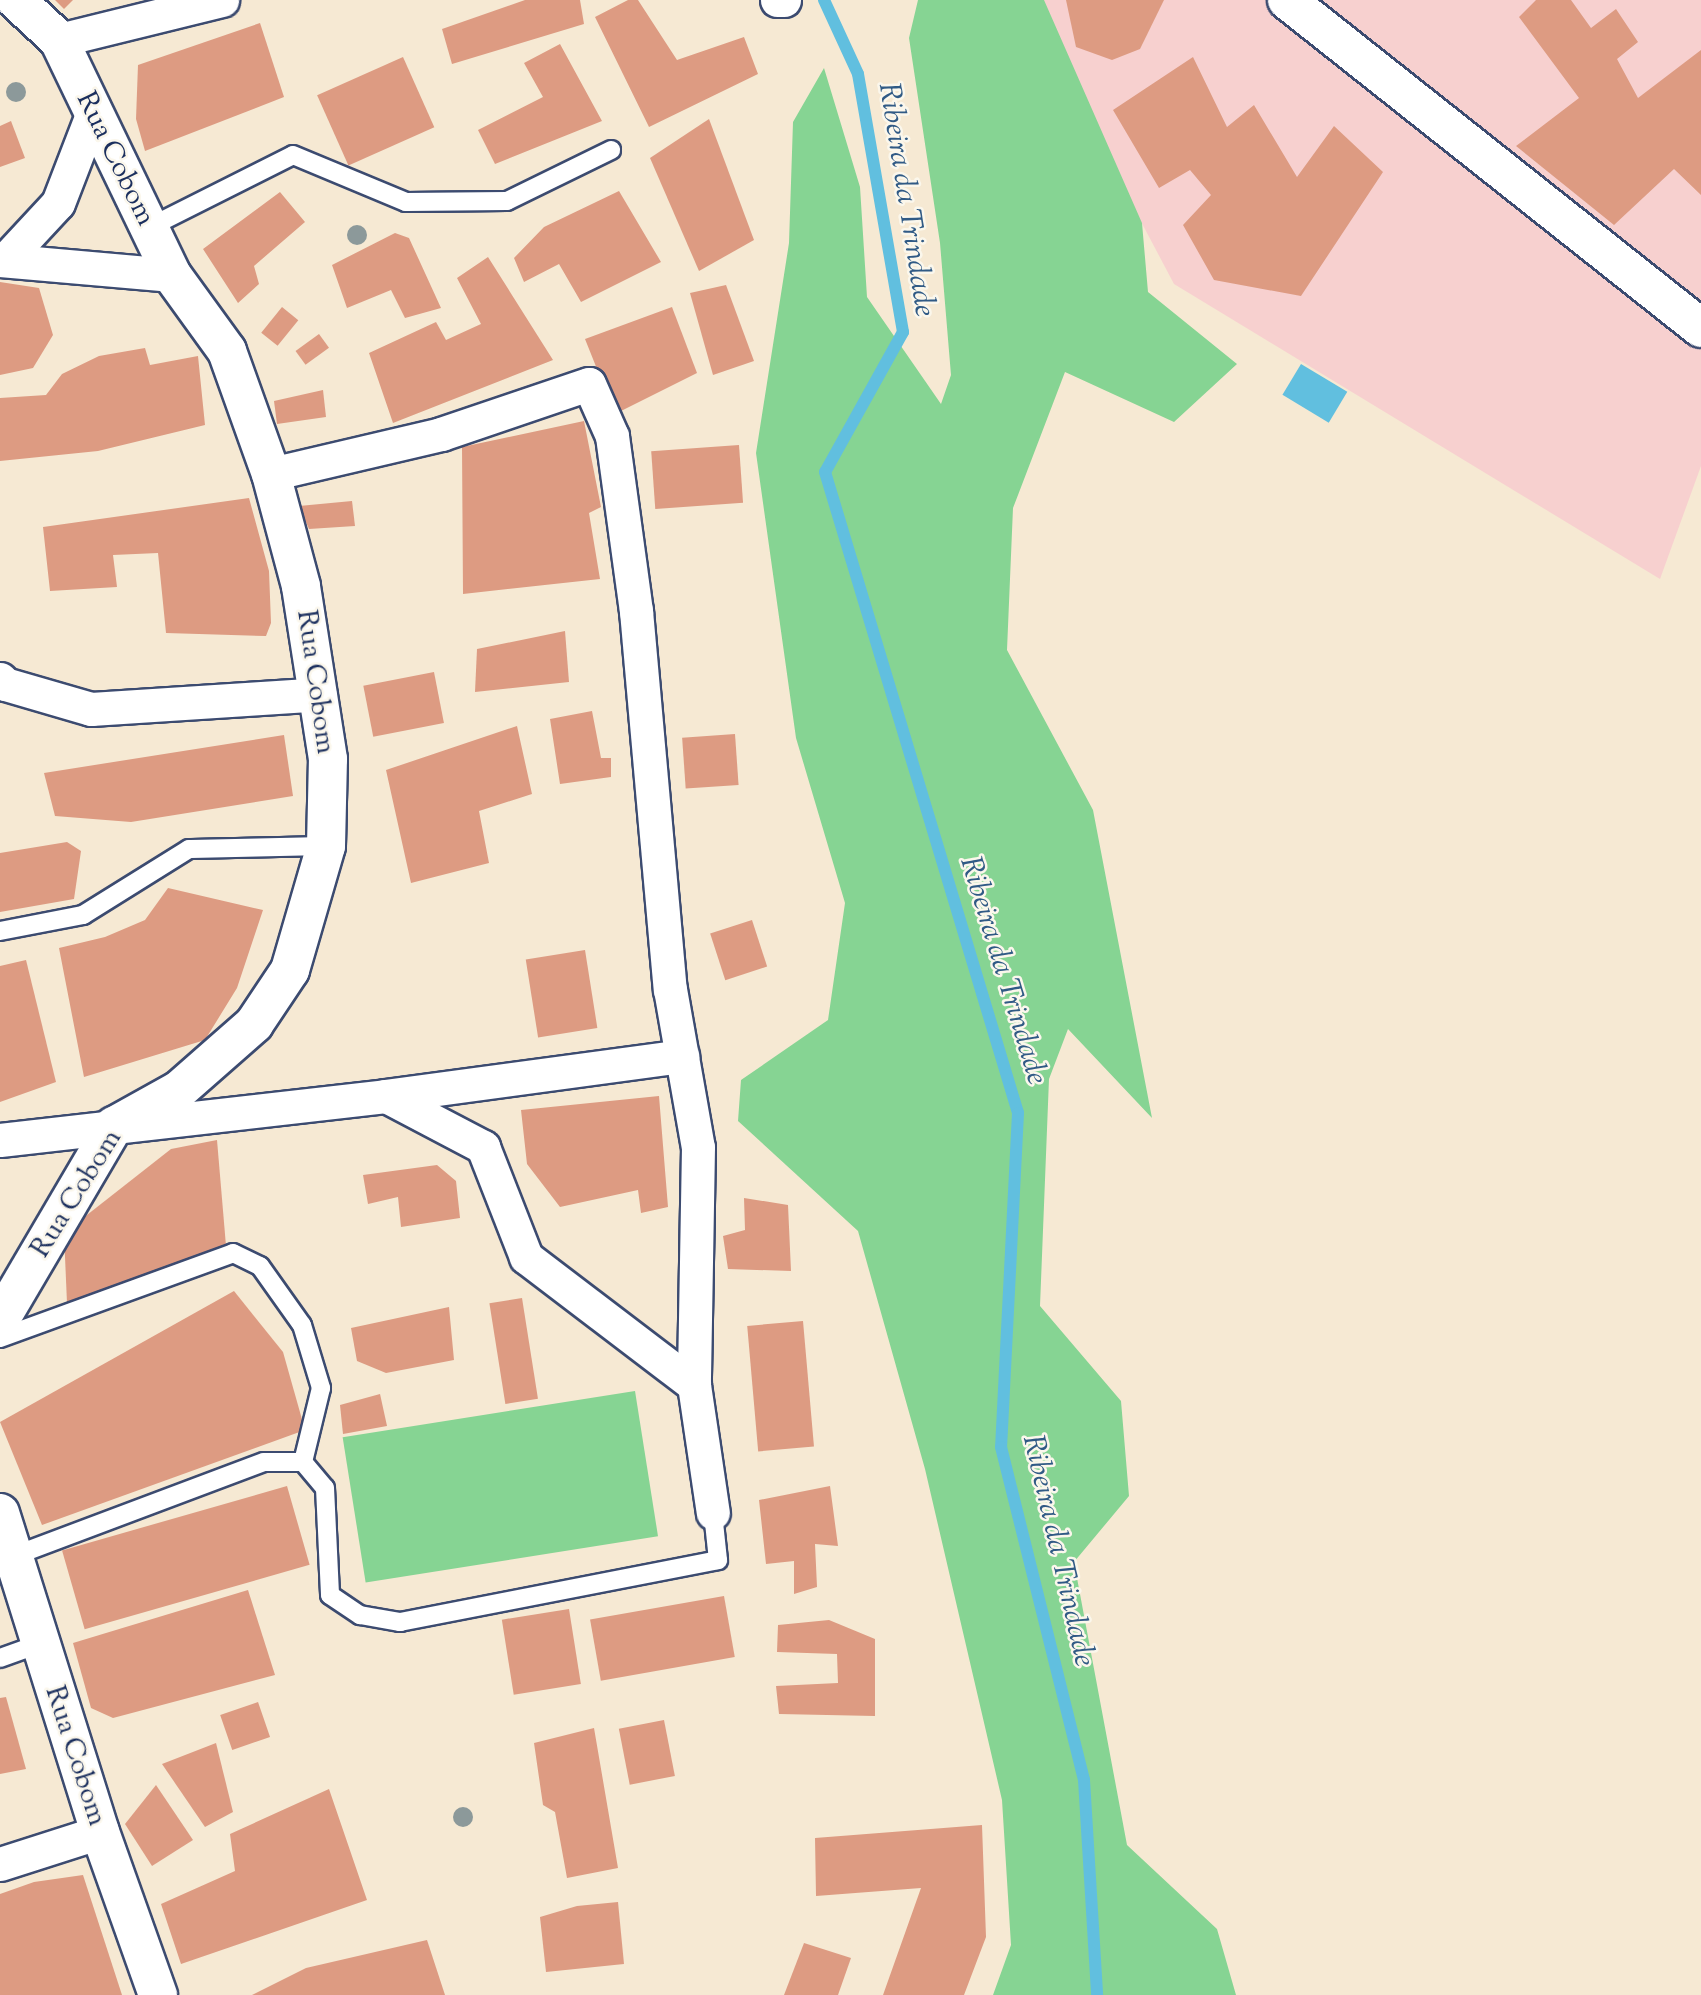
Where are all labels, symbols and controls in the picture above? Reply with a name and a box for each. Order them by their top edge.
water label: Ribeira da Trindade [869,80,941,320]
street label: Rua Cobom [68,87,162,231]
street label: Rua Cobom [288,608,342,756]
water label: Ribeira da Trindade [950,853,1054,1089]
street label: Rua Cobom [24,1124,130,1264]
water label: Ribeira da Trindade [1013,1432,1101,1670]
street label: Rua Cobom [37,1682,113,1830]

